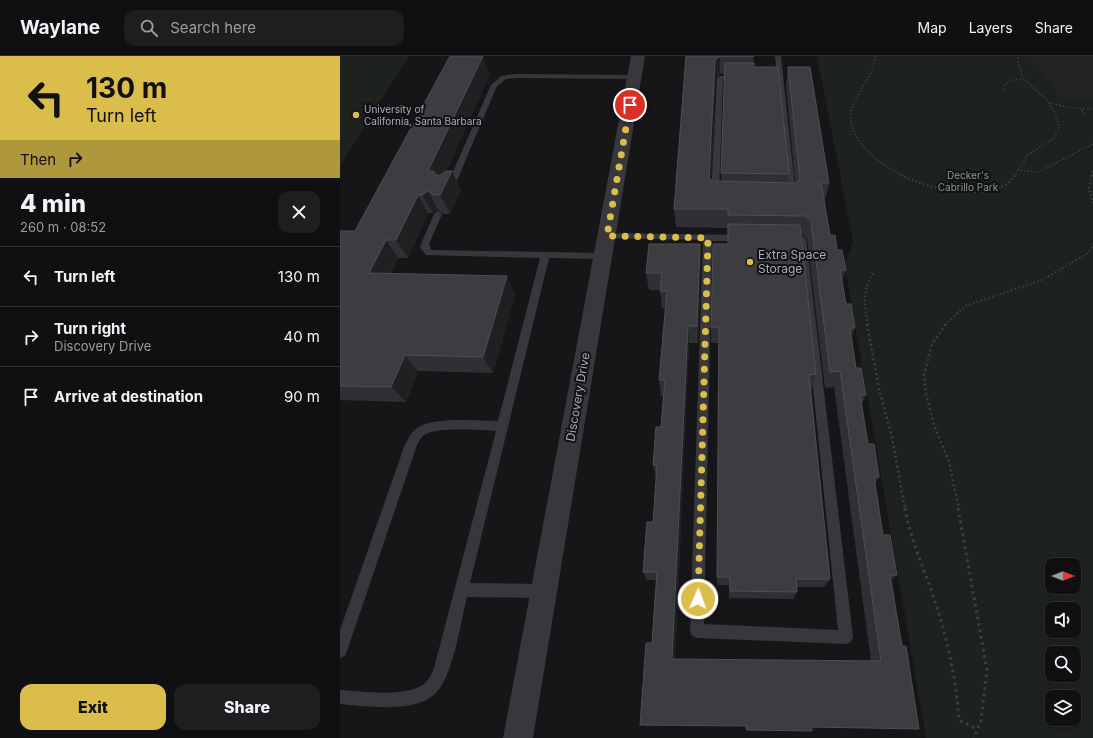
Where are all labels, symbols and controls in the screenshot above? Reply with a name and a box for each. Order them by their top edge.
search box [124,10,404,46]
text: Waylane [20,16,100,39]
icon: search [138,17,160,39]
text: Search here [170,18,256,37]
text: Map [918,19,947,36]
text: Layers [969,19,1013,36]
text: Share [1035,19,1073,36]
text: 130 m [86,71,167,105]
icon: left [20,72,72,124]
pin [613,88,647,122]
icon: arrive [619,94,641,116]
place label: University of California, Santa Barbara [364,103,482,127]
text: Turn left [86,105,156,126]
marker: University of California, Santa Barbara [351,110,361,120]
icon: right [64,148,86,170]
text: Then [20,150,56,169]
park label: Decker's Cabrillo Park [938,169,999,193]
text: 4 min [20,189,86,218]
button: close [278,191,320,233]
text: 260 m · 08:52 [20,219,106,235]
place label: Extra Space Storage [758,247,826,276]
marker: Extra Space Storage [745,257,755,267]
icon: left [20,266,42,288]
text: Turn left [54,267,115,286]
text: 130 m [278,267,320,286]
text: Turn right [54,319,126,338]
icon: right [20,326,42,348]
text: 40 m [283,327,320,346]
text: Discovery Drive [54,338,151,354]
street label: Discovery Drive [562,351,593,442]
icon: arrive [20,386,42,408]
text: Arrive at destination [54,387,203,406]
text: 90 m [284,387,320,406]
north arrow [1045,558,1081,594]
map controls [1045,558,1081,726]
position arrow [677,578,719,620]
button: sound [1045,602,1081,638]
button: search [1045,646,1081,682]
button: Exit [20,684,166,730]
button: Share [174,684,320,730]
button: layers [1045,690,1081,726]

